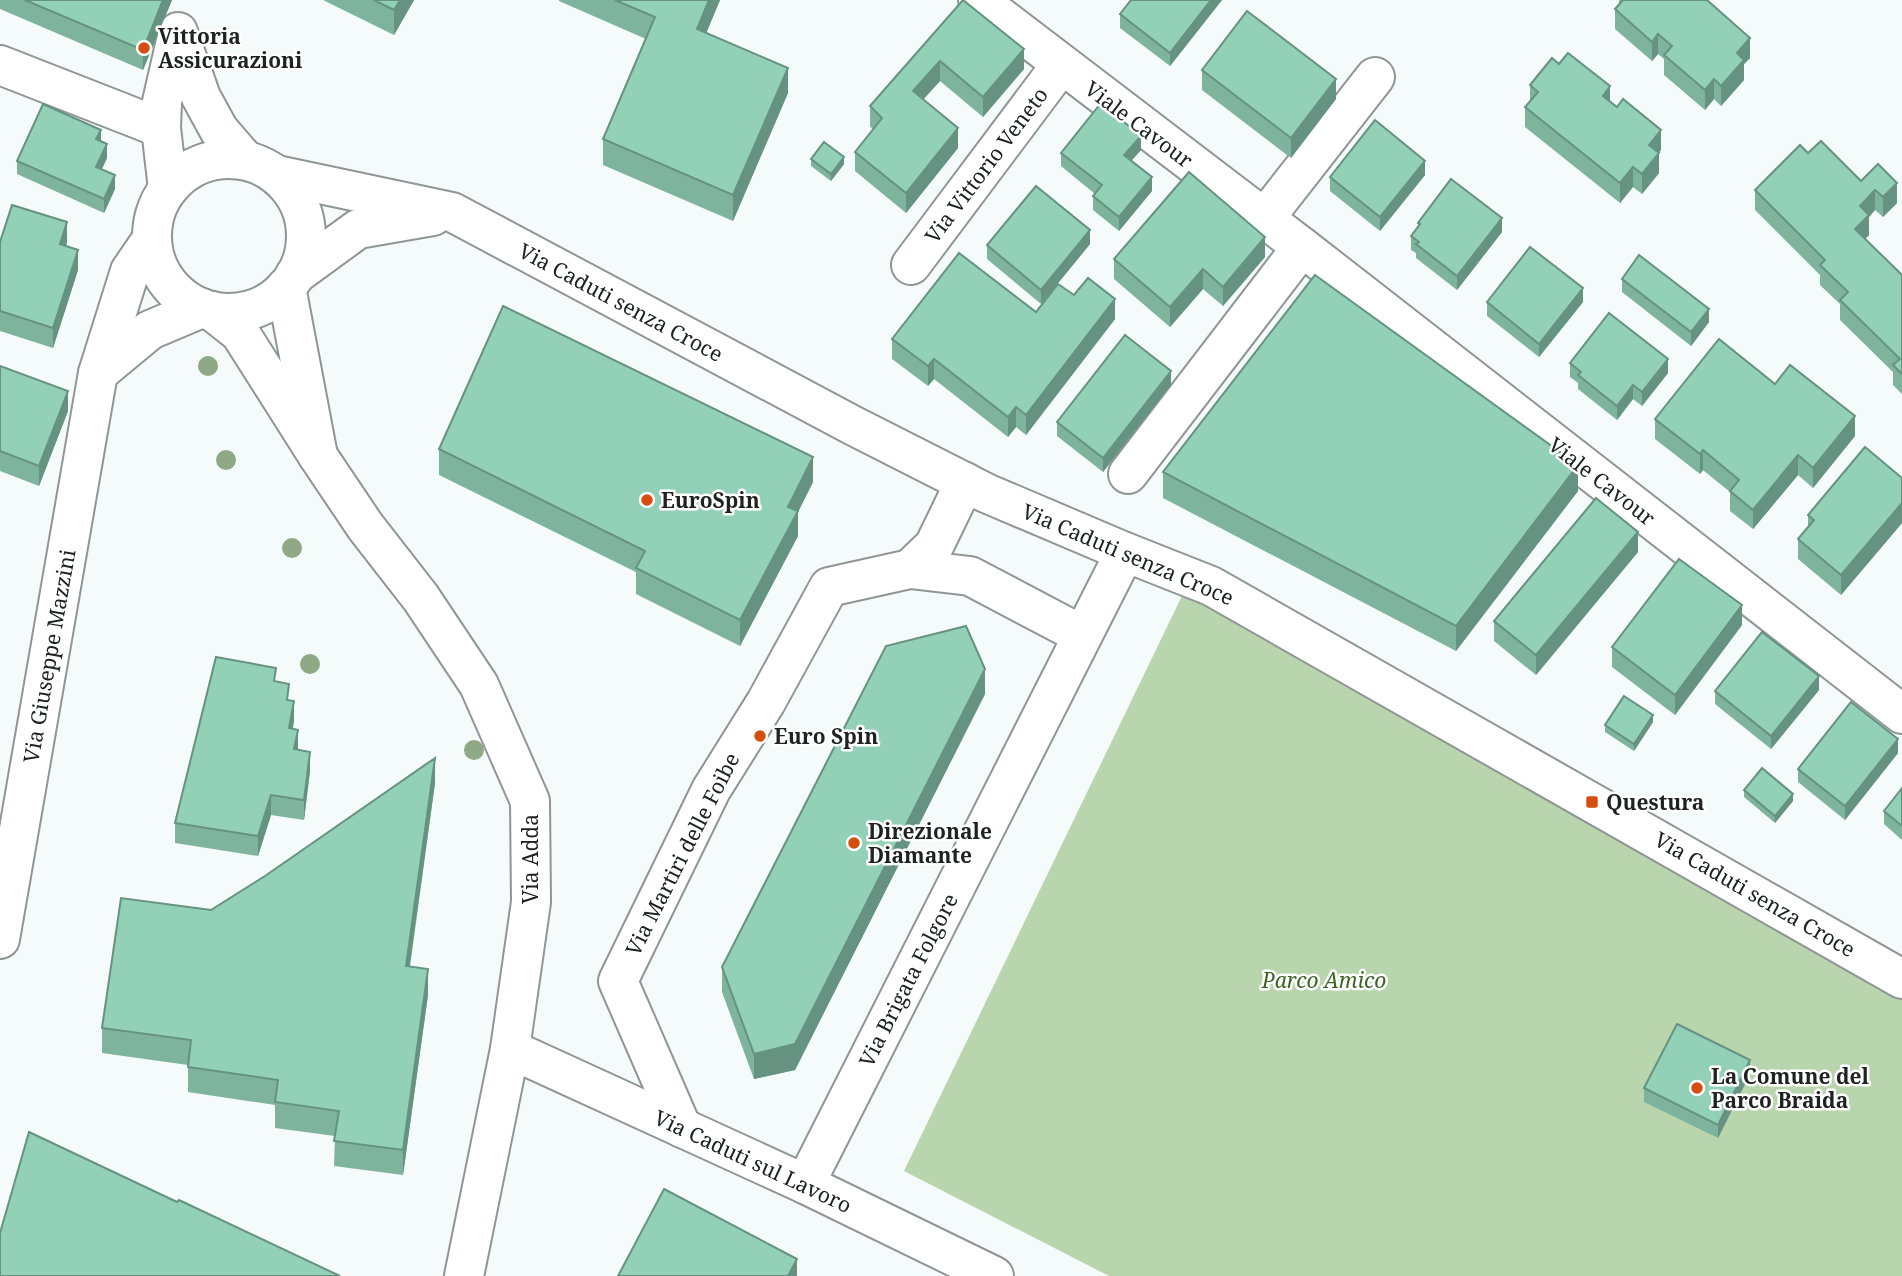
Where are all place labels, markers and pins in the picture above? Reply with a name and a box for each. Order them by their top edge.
place label: Vittoria Assicurazioni [158,22,303,74]
marker: Vittoria Assicurazioni [136,40,152,56]
place label: EuroSpin [661,486,760,514]
marker: EuroSpin [639,492,655,508]
place label: Euro Spin [774,722,878,750]
marker: Euro Spin [752,728,768,744]
place label: Questura [1606,788,1704,816]
marker: Questura [1584,794,1600,810]
place label: Direzionale Diamante [868,817,992,869]
marker: Direzionale Diamante [846,835,862,851]
place label: La Comune del Parco Braida [1711,1062,1870,1114]
marker: La Comune del Parco Braida [1689,1080,1705,1096]

